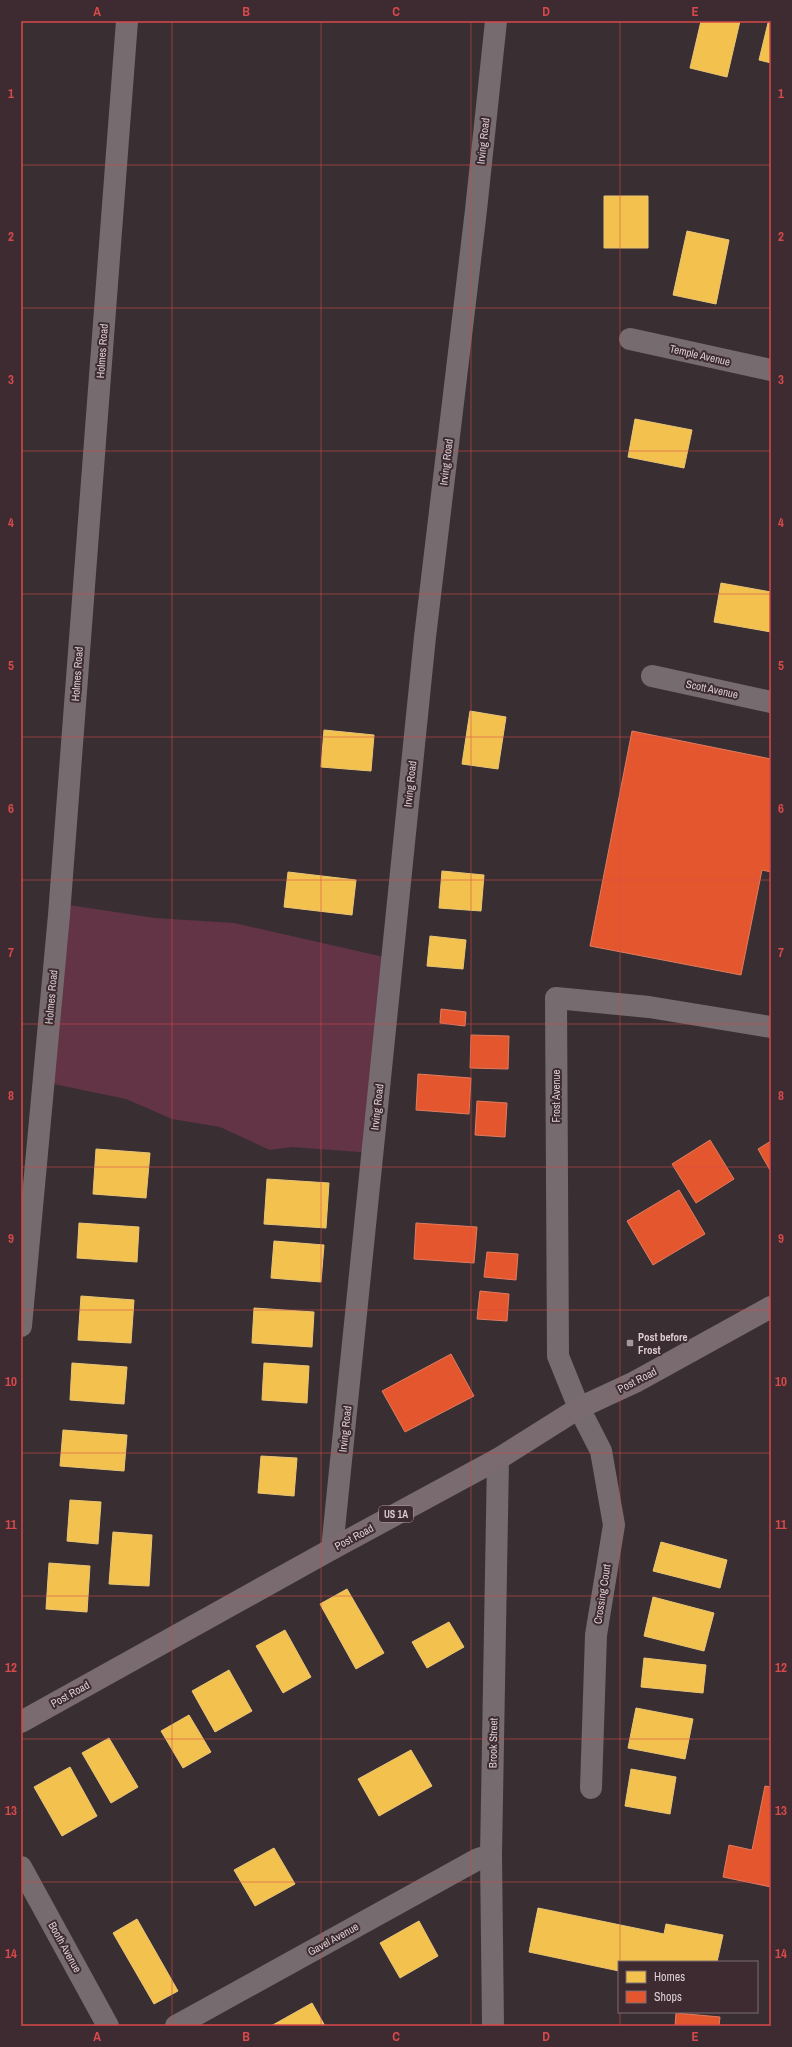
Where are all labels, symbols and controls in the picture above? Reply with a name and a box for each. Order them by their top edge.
text: A [93,3,101,20]
text: B [242,3,250,20]
text: C [392,3,400,20]
text: D [542,3,550,20]
text: E [691,3,699,20]
text: 1 [8,85,14,102]
text: 1 [778,85,784,102]
street label: Irving Road [474,117,492,165]
text: 2 [8,228,14,245]
text: 2 [778,228,784,245]
street label: Holmes Road [93,323,111,379]
street label: Temple Avenue [668,341,732,369]
text: 3 [8,371,14,388]
text: 3 [778,371,784,388]
street label: Irving Road [436,438,456,486]
text: 4 [8,514,14,531]
text: 4 [778,514,784,531]
street label: Holmes Road [68,646,86,702]
text: 5 [8,657,14,674]
text: 5 [778,657,784,674]
street label: Scott Avenue [685,677,739,701]
street label: Irving Road [401,760,419,808]
text: 6 [8,800,14,817]
text: 6 [778,800,784,817]
text: 7 [8,944,14,961]
text: 7 [778,944,784,961]
street label: Holmes Road [42,969,60,1025]
street label: Frost Avenue [549,1070,563,1123]
street label: Irving Road [368,1083,386,1131]
text: 8 [8,1087,14,1104]
text: 8 [778,1087,784,1104]
text: 9 [8,1230,14,1247]
text: 9 [778,1230,784,1247]
place label: Post before Frost [638,1330,688,1357]
marker: Post before Frost [625,1338,635,1348]
street label: Post Road [615,1364,659,1396]
text: 10 [5,1373,17,1390]
text: 10 [775,1373,787,1390]
street label: Irving Road [336,1405,354,1453]
road number: US 1A [379,1506,413,1522]
text: 11 [5,1516,17,1533]
text: 11 [775,1516,787,1533]
street label: Post Road [332,1521,376,1553]
street label: Crossing Court [590,1562,614,1625]
text: 12 [5,1659,17,1676]
text: 12 [775,1659,787,1676]
street label: Post Road [48,1678,92,1710]
street label: Brook Street [486,1717,500,1768]
text: 13 [5,1802,17,1819]
text: 13 [775,1802,787,1819]
street label: Booth Avenue [45,1919,85,1975]
street label: Gavel Avenue [305,1919,361,1959]
text: 14 [5,1945,17,1962]
text: 14 [775,1945,787,1962]
legend [618,1961,758,2013]
text: Homes [654,1969,685,1985]
text: Shops [654,1989,682,2005]
text: A [93,2028,101,2045]
text: B [242,2028,250,2045]
text: C [392,2028,400,2045]
text: D [542,2028,550,2045]
text: E [691,2028,699,2045]

